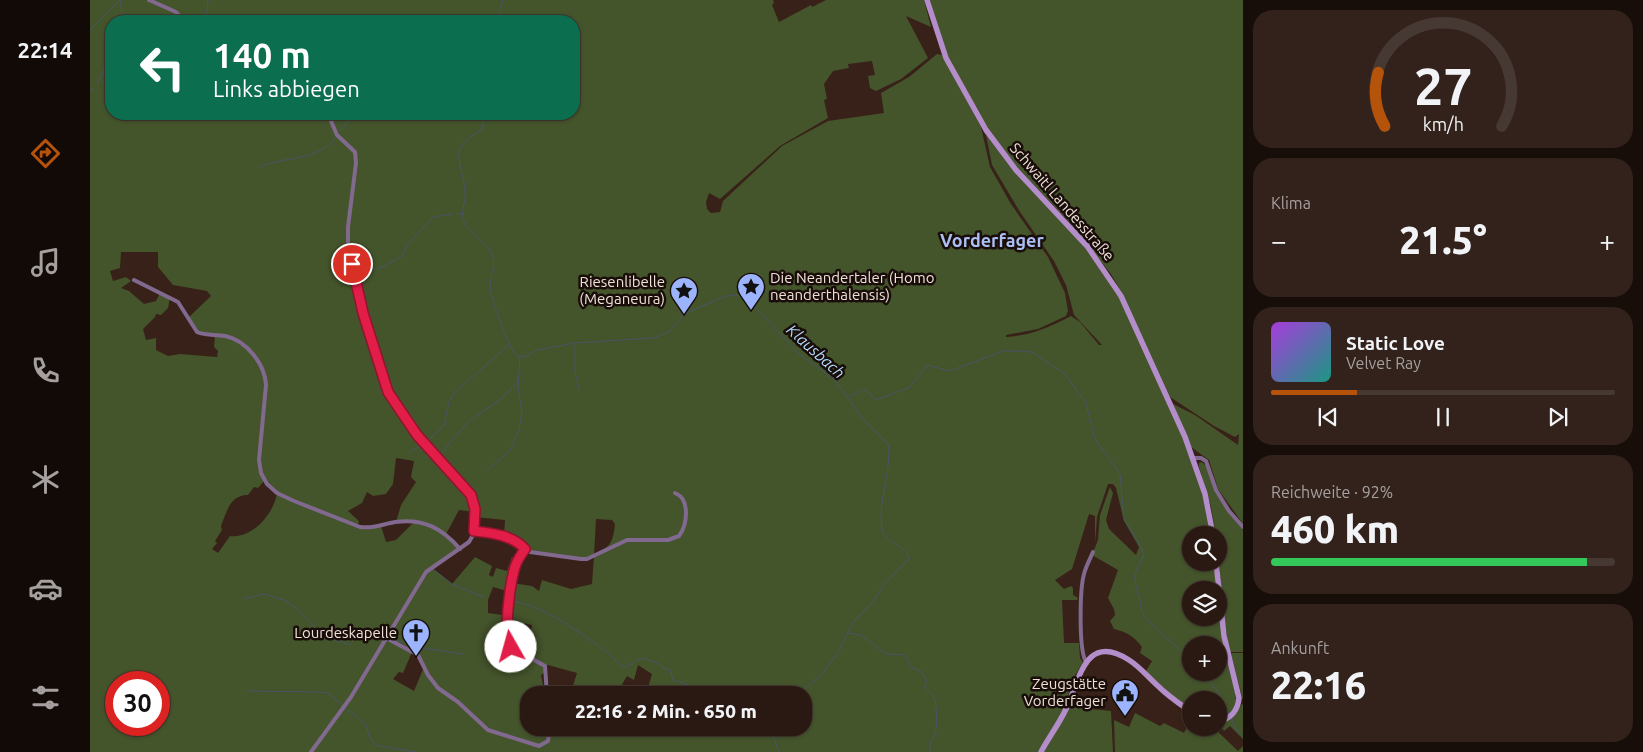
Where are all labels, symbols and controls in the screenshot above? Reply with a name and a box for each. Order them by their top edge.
icon: left [130,35,195,100]
text: 140 m [213,35,311,75]
text: 22:14 [17,37,73,62]
text: 27 [1414,57,1472,115]
text: Links abbiegen [213,76,360,101]
text: km/h [1422,114,1464,134]
icon: directions [28,136,63,171]
street label: Schwaitl Landesstraße [1007,139,1118,264]
text: Klima [1271,194,1311,212]
text: 21.5° [1399,219,1487,261]
text: − [1271,225,1287,256]
text: + [1599,225,1615,256]
district label: Vorderfager [940,230,1044,250]
pin [331,243,373,285]
icon: music [28,245,63,280]
icon: arrive [338,250,366,278]
place label: Die Neandertaler (Homo neanderthalensis) [770,269,935,303]
place icon: Die Neandertaler (Homo neanderthalensis) [736,272,766,311]
place label: Riesenlibelle (Meganeura) [579,273,665,307]
place icon: Riesenlibelle (Meganeura) [669,276,699,315]
water label: Klausbach [783,320,849,382]
text: Static Love [1346,332,1445,354]
icon: phone [28,353,63,388]
text: Velvet Ray [1346,354,1421,372]
icon: previous [1314,403,1342,431]
icon: pause [1429,403,1457,431]
icon: next [1544,403,1572,431]
icon: climate [28,462,63,497]
text: Reichweite · 92% [1271,483,1393,501]
text: 460 km [1271,508,1399,550]
map controls [1182,526,1227,736]
button: search [1182,526,1227,571]
icon: car [28,571,63,606]
button: layers [1182,581,1227,626]
church icon: Lourdeskapelle [401,618,431,657]
position arrow [484,620,536,672]
place label: Lourdeskapelle [294,624,397,641]
button: + [1182,636,1227,681]
text: Ankunft [1271,639,1329,657]
text: 22:16 [1271,664,1366,706]
speed limit sign: 30 [105,671,170,736]
place label: Zeugstätte Vorderfager [1024,675,1106,709]
public building icon: Zeugstätte Vorderfager [1110,678,1140,717]
icon: filters [28,680,63,715]
button: − [1182,691,1227,736]
text: 22:16 · 2 Min. · 650 m [575,700,757,722]

